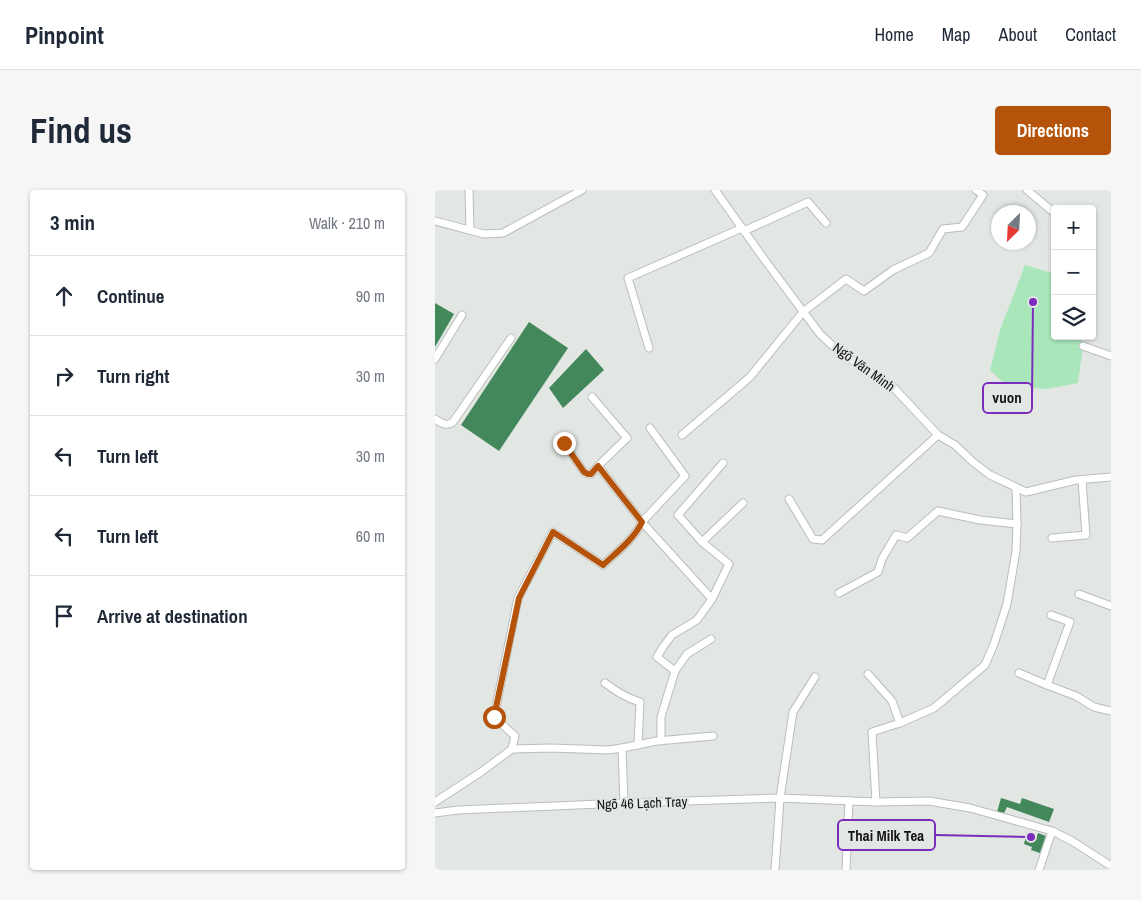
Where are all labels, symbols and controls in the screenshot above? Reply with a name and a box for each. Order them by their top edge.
text: Pinpoint [25,19,104,51]
text: Home [874,22,914,47]
text: Map [942,22,971,47]
text: About [999,22,1037,47]
text: Contact [1065,22,1116,47]
button: Directions [995,106,1111,155]
text: Find us [30,107,132,154]
north arrow [991,205,1036,250]
map controls [1051,205,1096,340]
button: + [1051,205,1096,250]
text: 3 min [50,208,95,237]
text: Walk · 210 m [309,212,385,234]
button: − [1051,250,1096,295]
icon: ahead [50,282,78,310]
text: Continue [97,283,165,309]
text: 90 m [356,285,385,307]
button: layers [1051,295,1096,340]
street label: Ngõ Văn Minh [829,338,899,396]
icon: right [50,362,78,390]
text: Turn right [97,363,169,389]
text: 30 m [356,365,385,387]
callout: vuon [983,383,1032,413]
text: vuon [992,387,1022,408]
route end [553,432,576,455]
icon: left [50,442,78,470]
text: Turn left [97,443,158,469]
text: 30 m [356,445,385,467]
icon: left [50,522,78,550]
text: Turn left [97,523,158,549]
text: 60 m [356,525,385,547]
icon: arrive [50,602,78,630]
text: Arrive at destination [97,603,248,629]
route start [483,706,506,729]
street label: Ngõ 46 Lạch Tray [596,792,688,814]
callout: Thai Milk Tea [838,820,935,850]
text: Thai Milk Tea [848,825,924,846]

